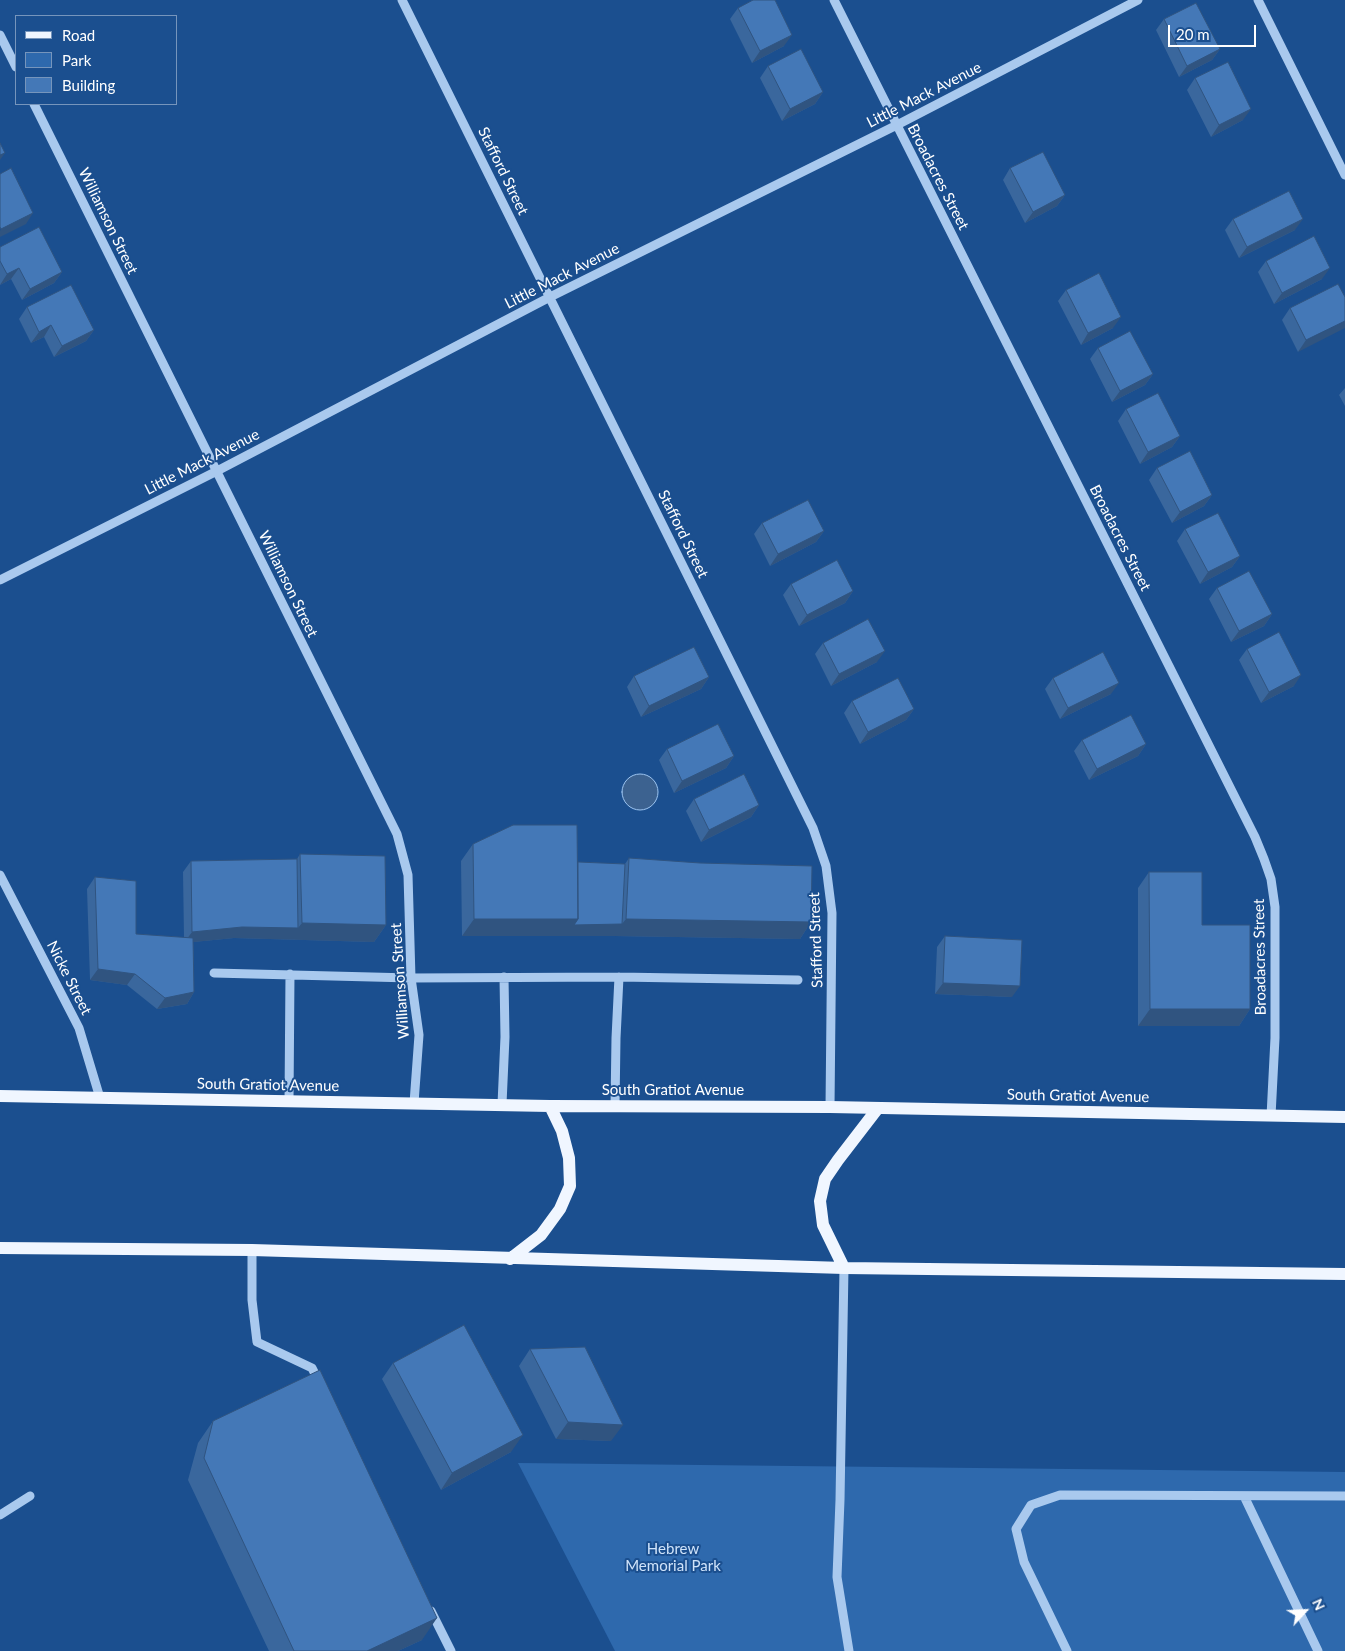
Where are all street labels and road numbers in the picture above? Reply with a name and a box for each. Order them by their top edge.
street label: Little Mack Avenue [864,58,984,132]
street label: Broadacres Street [904,121,972,233]
street label: Stafford Street [474,124,532,218]
street label: Williamson Street [74,165,142,277]
street label: Little Mack Avenue [502,239,622,313]
street label: Little Mack Avenue [142,425,262,499]
street label: Broadacres Street [1086,482,1154,594]
street label: Stafford Street [654,487,712,581]
street label: Williamson Street [254,528,322,640]
street label: Stafford Street [805,892,827,988]
street label: Broadacres Street [1250,899,1270,1015]
street label: Williamson Street [387,922,413,1040]
street label: Nicke Street [43,938,95,1018]
street label: South Gratiot Avenue [197,1075,339,1095]
street label: South Gratiot Avenue [602,1081,744,1099]
street label: South Gratiot Avenue [1007,1086,1149,1106]

